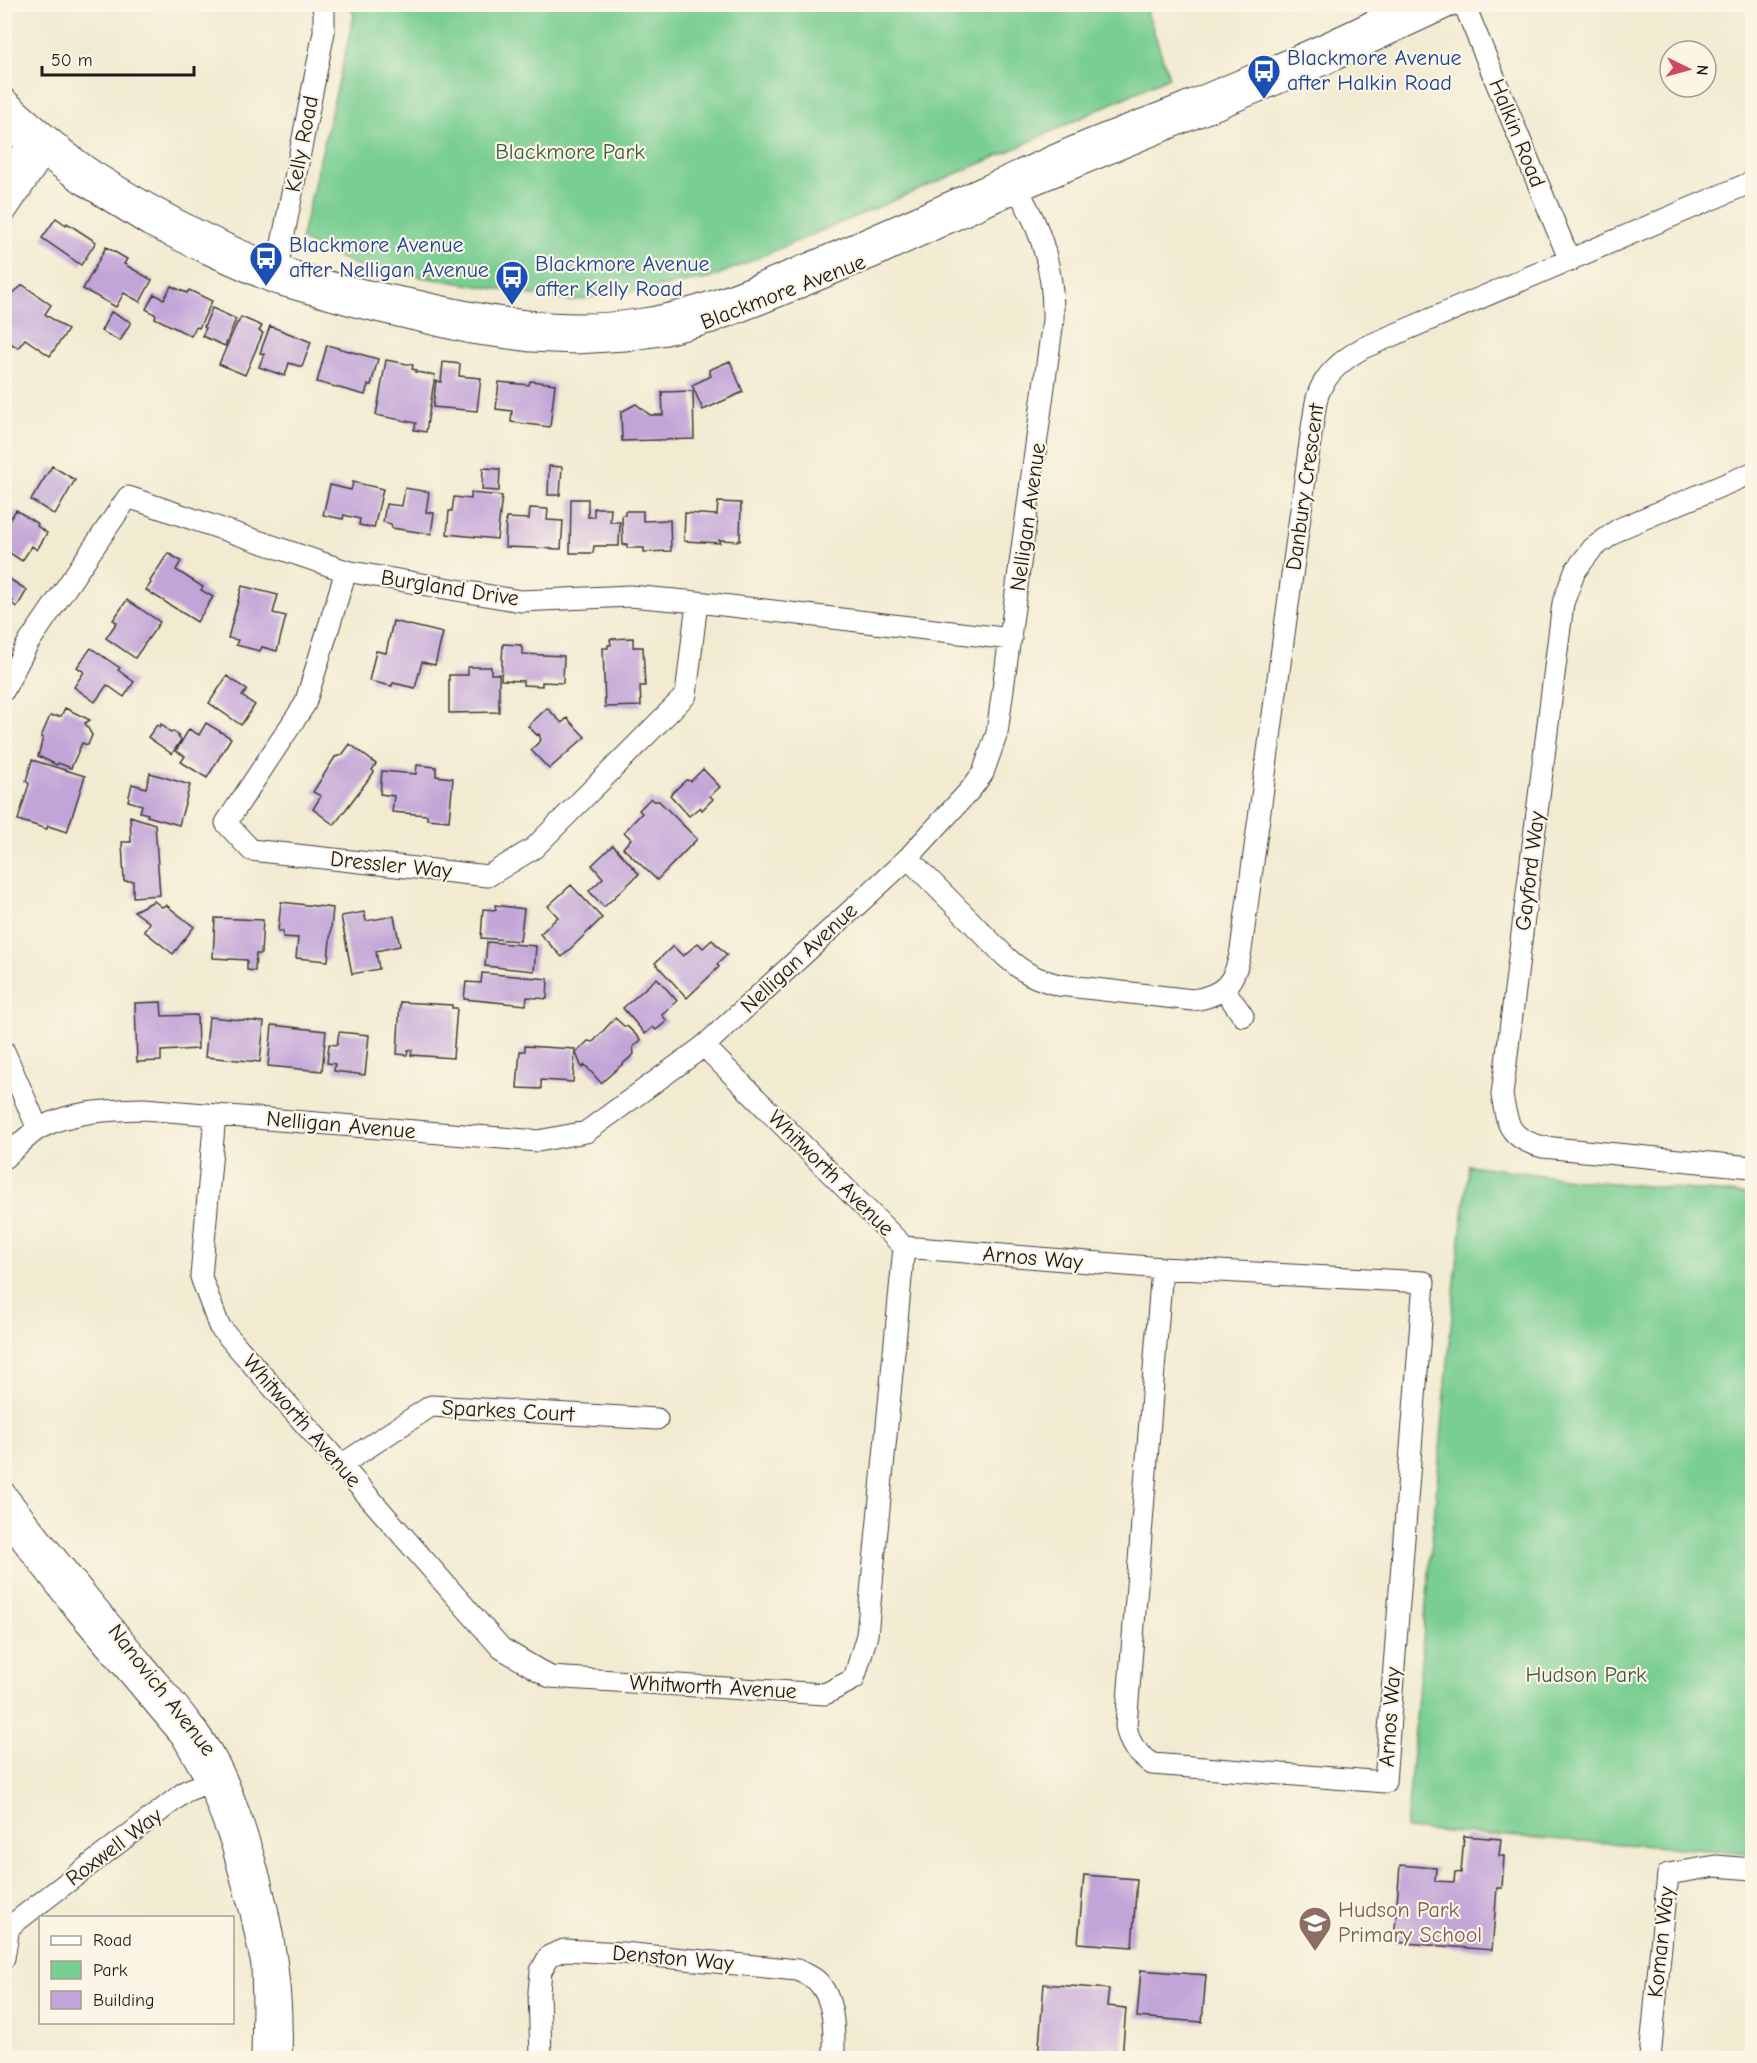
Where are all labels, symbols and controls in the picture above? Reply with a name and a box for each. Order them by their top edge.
scale bar [42,39,194,77]
north arrow [1658,39,1718,99]
place label: Blackmore Avenue after Halkin Road [1287,45,1462,96]
text: 50 m [51,50,93,71]
bus stop icon: Blackmore Avenue after Halkin Road [1246,53,1282,100]
text: N [1693,64,1711,76]
street label: Halkin Road [1483,75,1551,191]
street label: Kelly Road [280,94,324,194]
park label: Blackmore Park [495,139,645,165]
place label: Blackmore Avenue after Nelligan Avenue [289,232,489,283]
bus stop icon: Blackmore Avenue after Nelligan Avenue [248,240,284,287]
street label: Blackmore Avenue [697,249,869,335]
place label: Blackmore Avenue after Kelly Road [535,251,710,302]
bus stop icon: Blackmore Avenue after Kelly Road [494,259,530,306]
street label: Danbury Crescent [1280,401,1330,572]
street label: Nelligan Avenue [1005,441,1051,593]
street label: Burgland Drive [379,564,521,612]
street label: Gayford Way [1510,810,1550,932]
street label: Dressler Way [329,846,453,884]
street label: Nelligan Avenue [735,897,863,1019]
street label: Whitworth Avenue [763,1105,899,1241]
street label: Nelligan Avenue [265,1106,417,1144]
street label: Arnos Way [982,1241,1084,1275]
street label: Whitworth Avenue [237,1349,367,1493]
street label: Sparkes Court [441,1395,576,1428]
street label: Nanovich Avenue [102,1619,222,1761]
park label: Hudson Park [1525,1662,1647,1688]
street label: Arnos Way [1374,1666,1406,1768]
street label: Whitworth Avenue [629,1670,797,1704]
street label: Roxwell Way [61,1802,167,1892]
street label: Koman Way [1642,1885,1680,1999]
place label: Hudson Park Primary School [1338,1897,1482,1948]
school or university icon: Hudson Park Primary School [1297,1905,1333,1952]
legend [39,1916,234,2024]
text: Road [93,1930,132,1951]
street label: Denston Way [611,1940,735,1976]
text: Park [93,1960,128,1981]
text: Building [93,1990,155,2011]

